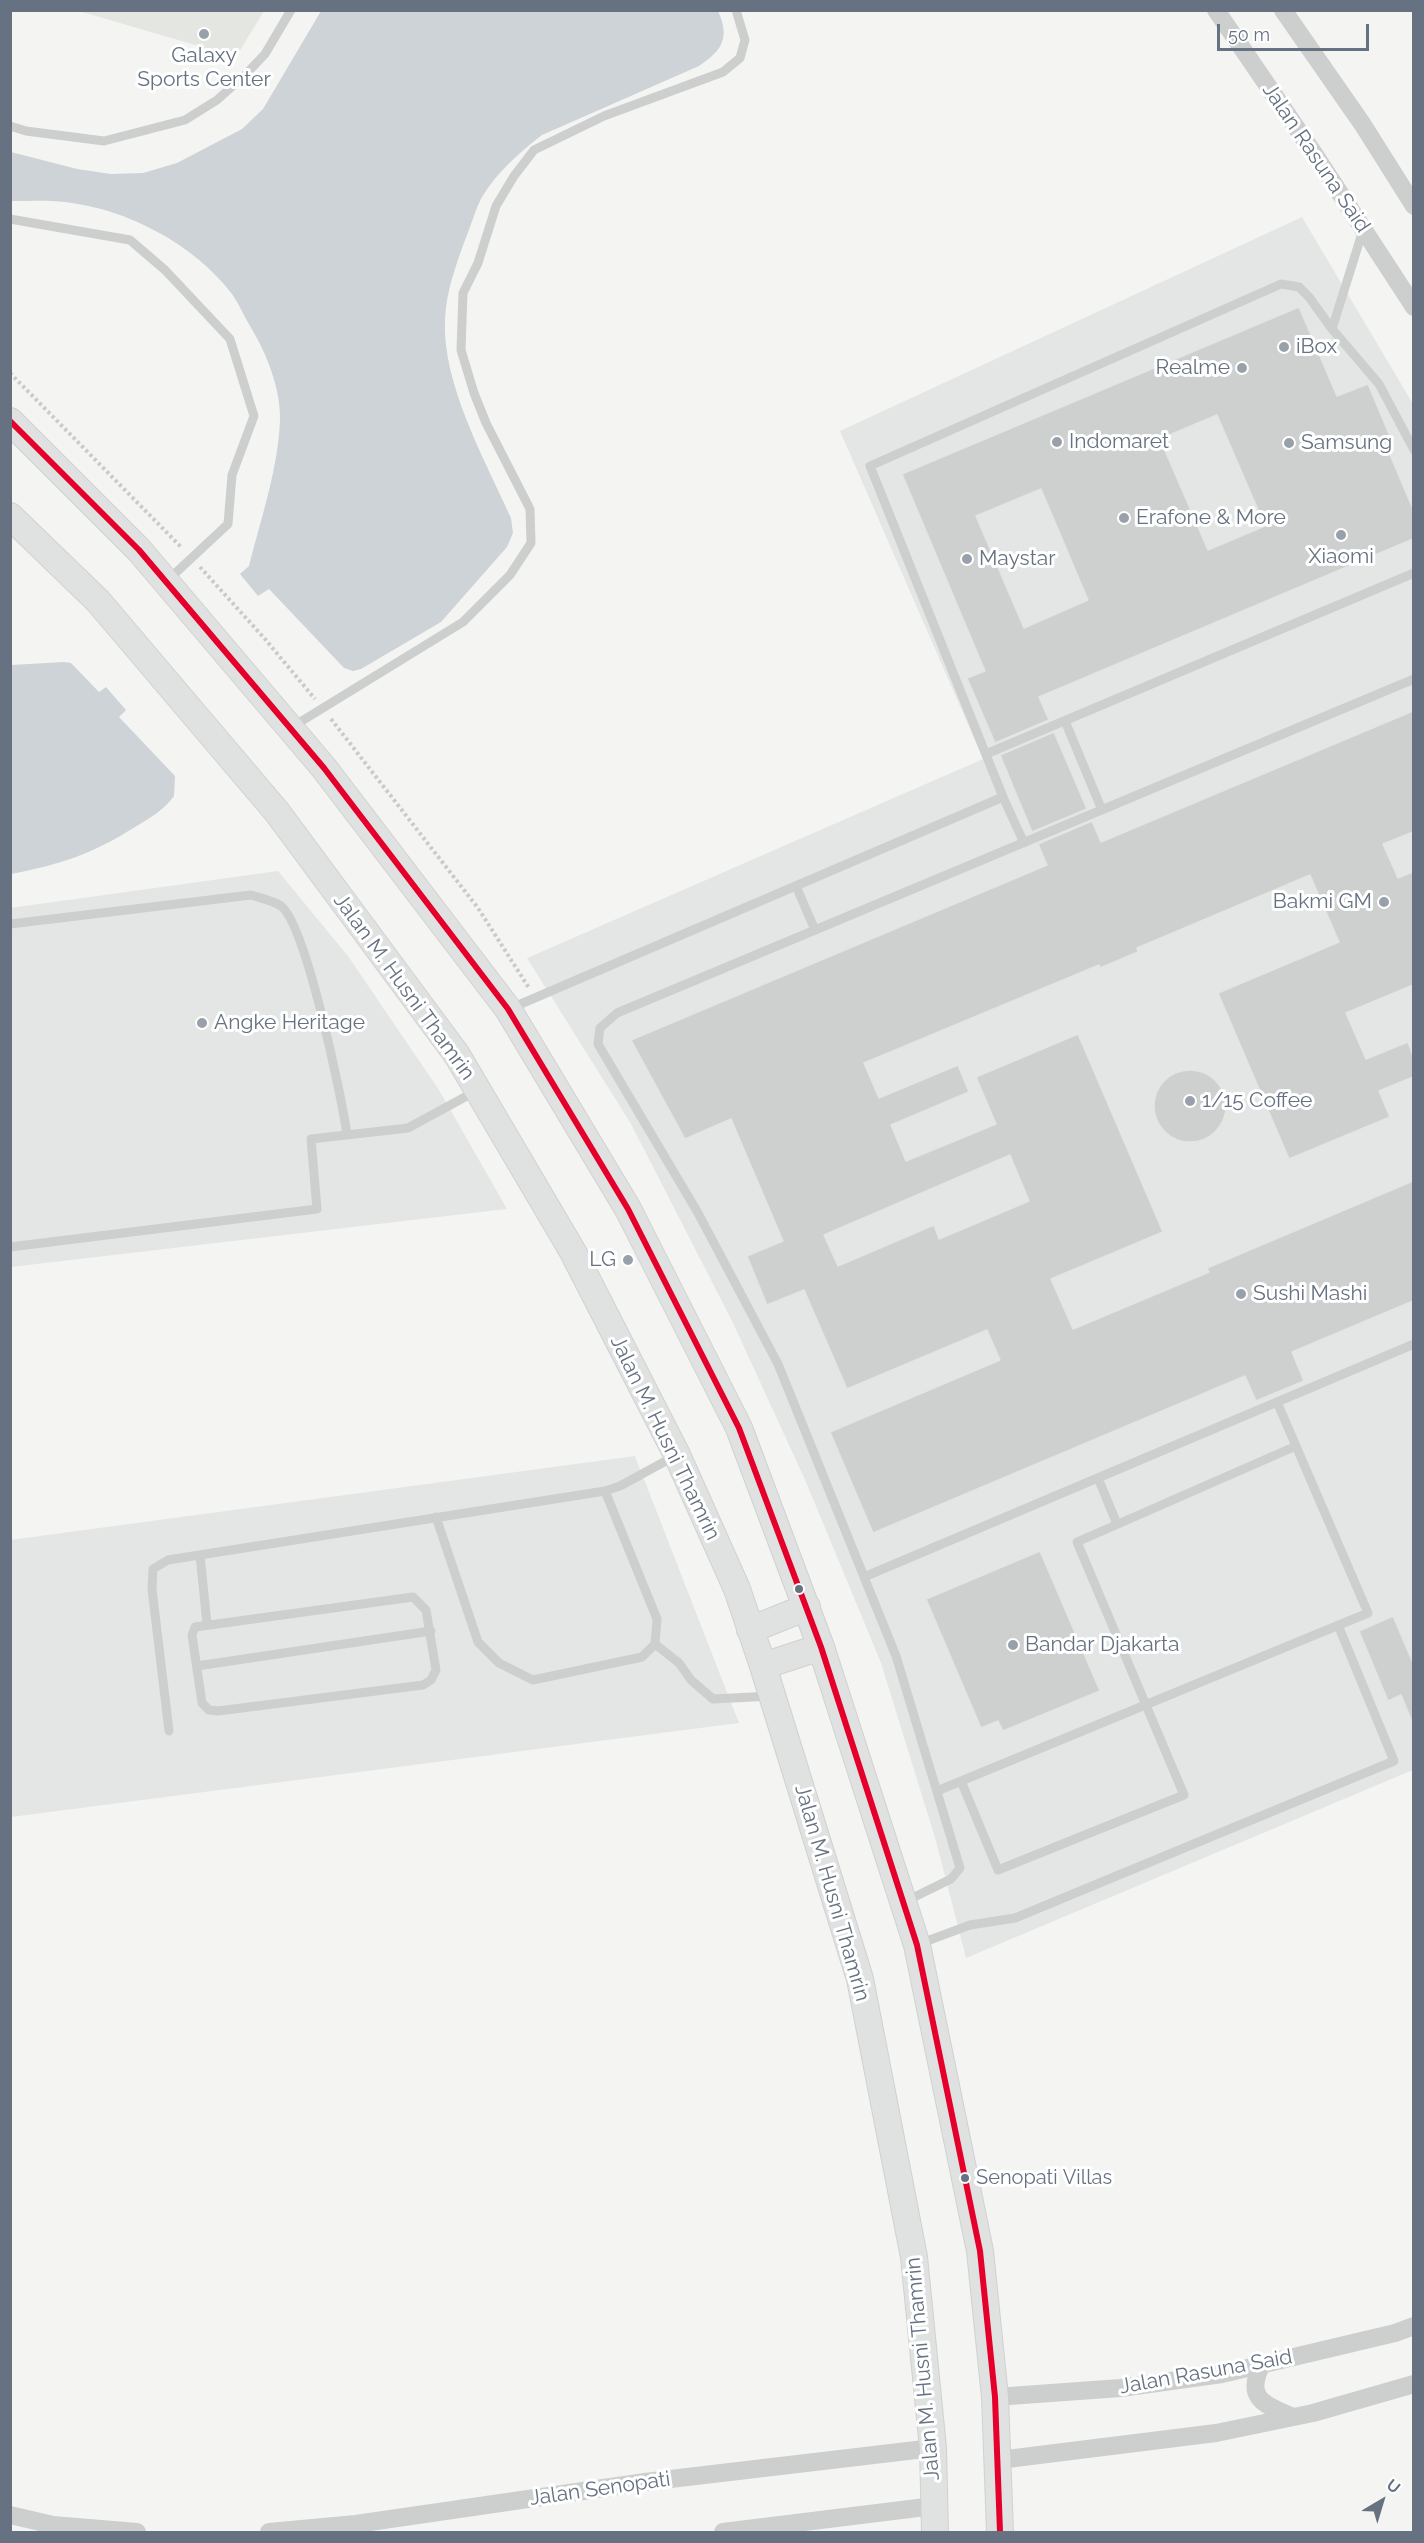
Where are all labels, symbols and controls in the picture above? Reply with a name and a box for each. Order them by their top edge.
scale bar [1220,12,1372,50]
text: 50 m [1228,24,1270,45]
marker: Galaxy Sports Center [197,27,211,41]
place label: Galaxy Sports Center [137,43,271,93]
street label: Jalan Rasuna Said [1257,79,1375,237]
place label: iBox [1296,334,1337,360]
marker: iBox [1277,340,1291,354]
place label: Realme [1156,355,1230,381]
marker: Realme [1235,361,1249,375]
place label: Indomaret [1069,429,1169,455]
place label: Samsung [1301,430,1392,456]
marker: Indomaret [1050,435,1064,449]
marker: Samsung [1282,436,1296,450]
place label: Erafone & More [1136,505,1286,531]
marker: Erafone & More [1117,511,1131,525]
marker: Xiaomi [1334,528,1348,542]
place label: Xiaomi [1308,544,1374,570]
place label: Maystar [979,546,1056,572]
marker: Maystar [960,552,974,566]
street label: Jalan M. Husni Thamrin [328,889,480,1085]
place label: Bakmi GM [1273,889,1372,915]
marker: Bakmi GM [1377,895,1391,909]
place label: Angke Heritage [214,1010,365,1036]
marker: Angke Heritage [195,1016,209,1030]
place label: 1/15 Coffee [1202,1088,1312,1114]
marker: 1/15 Coffee [1183,1094,1197,1108]
place label: LG [589,1247,616,1273]
marker: LG [621,1253,635,1267]
place label: Sushi Mashi [1253,1281,1367,1307]
marker: Sushi Mashi [1234,1287,1248,1301]
street label: Jalan M. Husni Thamrin [605,1332,725,1544]
unlabelled marker [793,1583,805,1595]
place label: Bandar Djakarta [1025,1632,1179,1658]
marker: Bandar Djakarta [1006,1638,1020,1652]
street label: Jalan M. Husni Thamrin [789,1782,875,2004]
place label: Senopati Villas [976,2166,1112,2190]
marker: Senopati Villas [959,2172,971,2184]
street label: Jalan M. Husni Thamrin [901,2256,945,2482]
street label: Jalan Rasuna Said [1118,2344,1294,2400]
street label: Jalan Senopati [528,2467,672,2511]
north arrow [1352,2471,1412,2531]
text: U [1383,2475,1404,2498]

